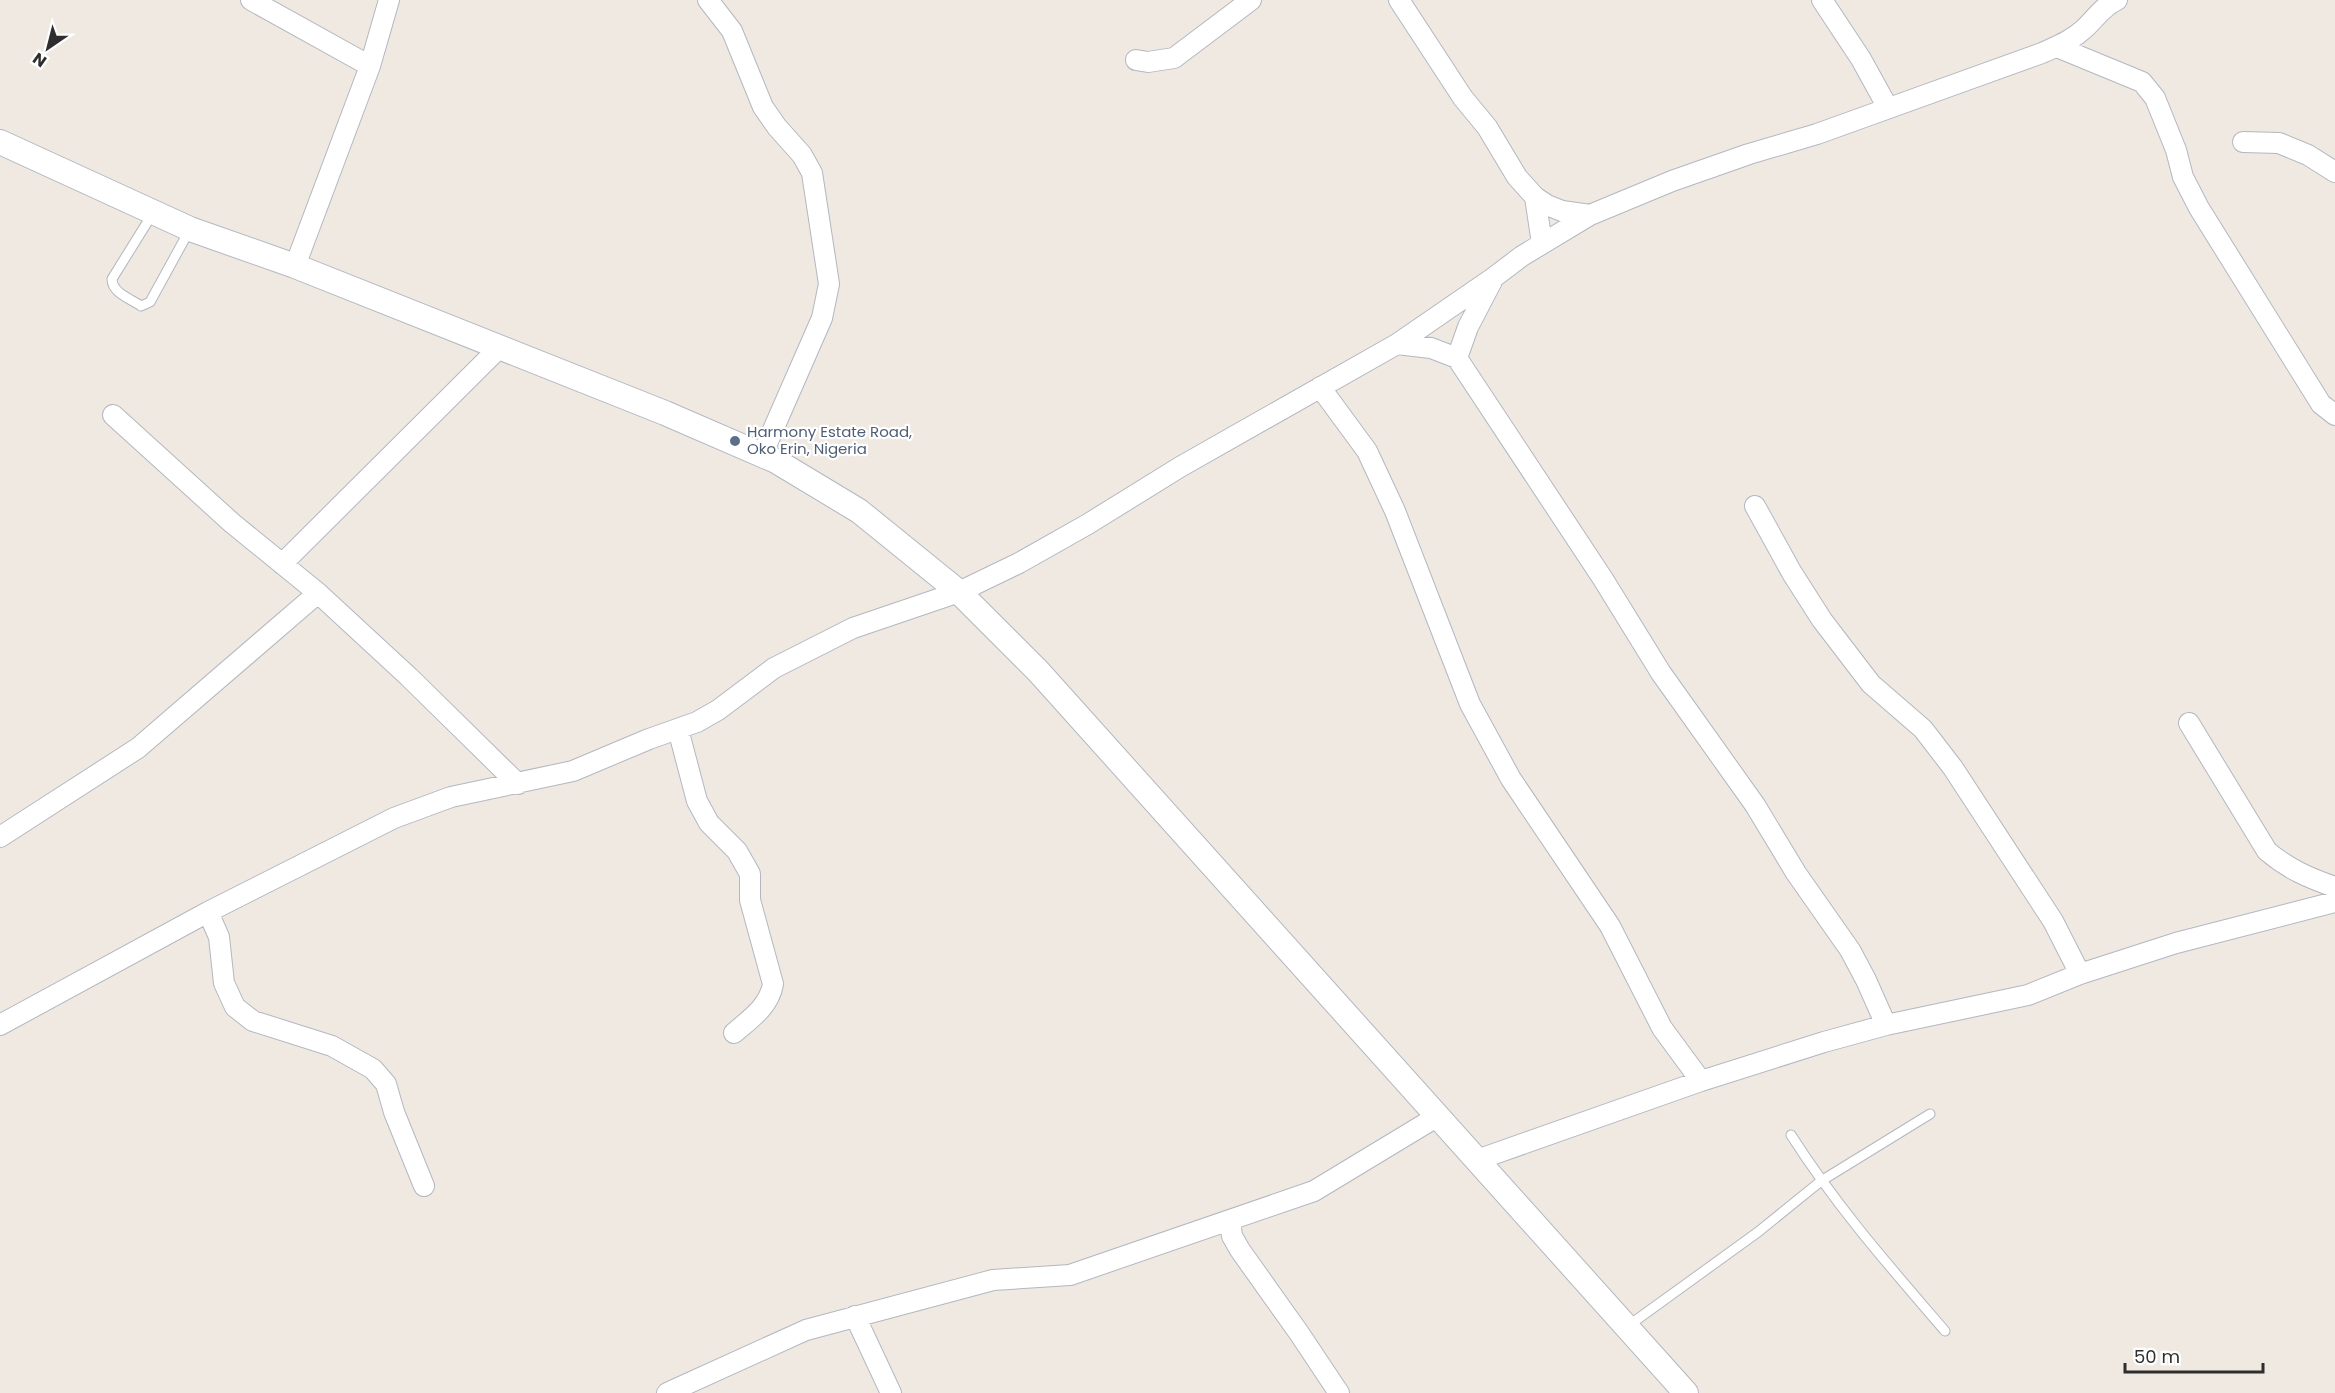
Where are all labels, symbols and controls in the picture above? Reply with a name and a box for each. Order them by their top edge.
north arrow [18,18,78,78]
text: N [28,47,51,73]
place label: Harmony Estate Road, Oko Erin, Nigeria [747,421,912,459]
marker: Harmony Estate Road, Oko Erin, Nigeria [728,434,742,448]
scale bar [2125,1336,2263,1374]
text: 50 m [2134,1344,2180,1369]

